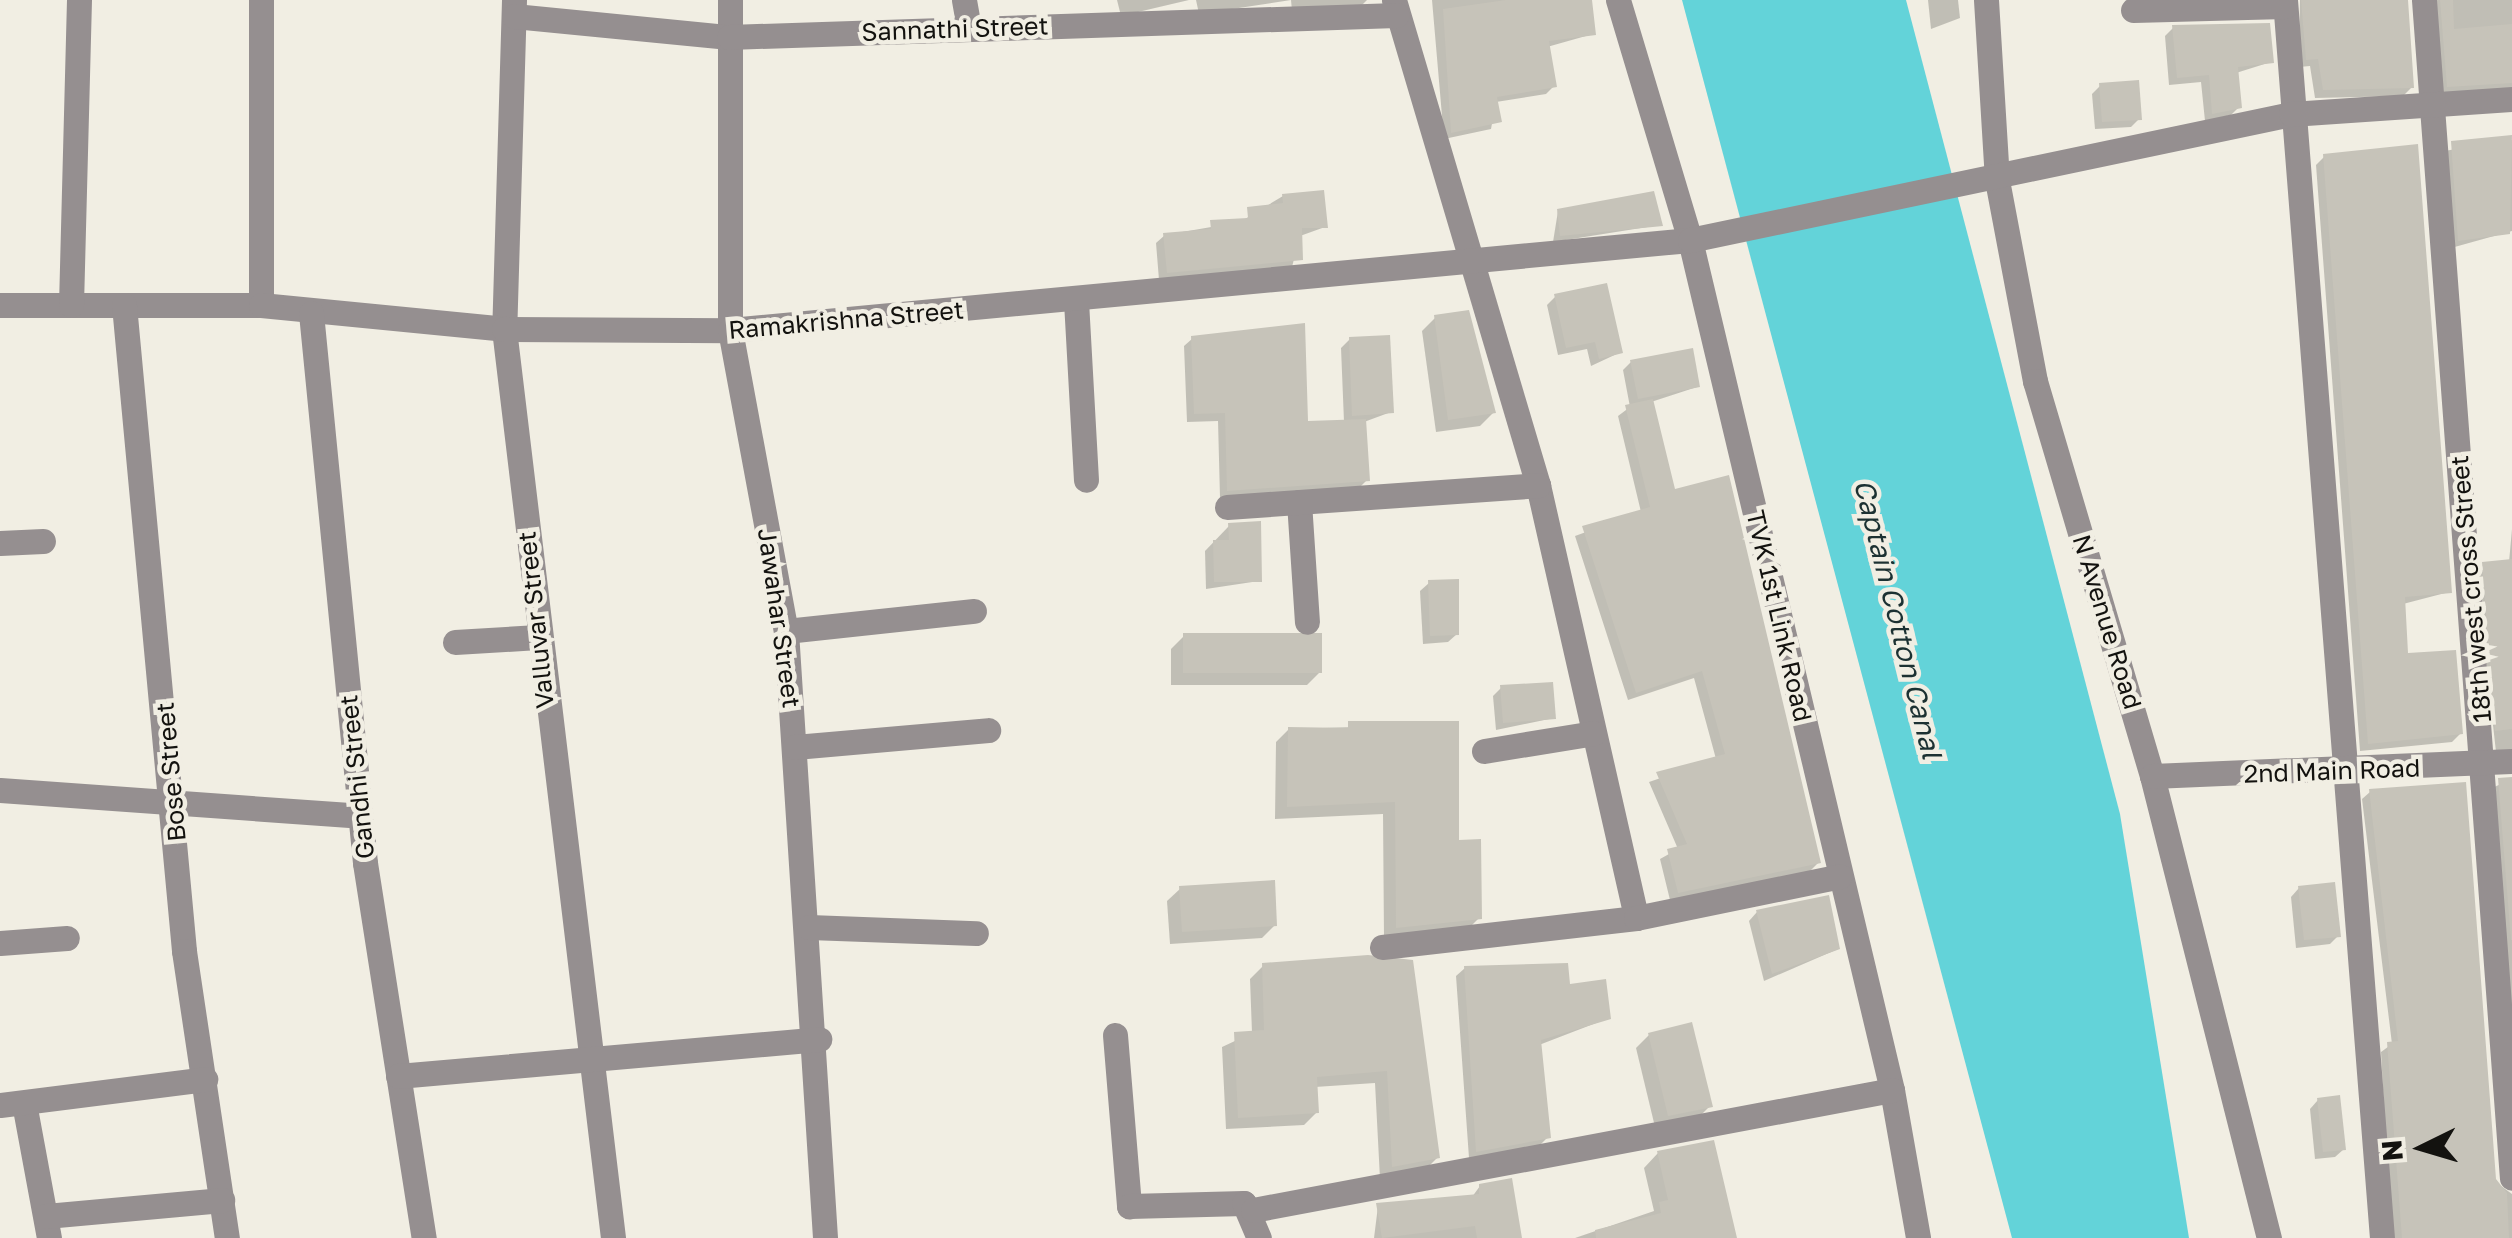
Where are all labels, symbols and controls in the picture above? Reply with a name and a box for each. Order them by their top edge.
street label: Sannathi Street [861,11,1049,47]
street label: Ramakrishna Street [727,295,965,345]
street label: 18th west cross Street [2444,454,2498,724]
water label: Captain Cotton Canal [1847,476,1949,762]
street label: TVK 1st Link Road [1740,507,1818,725]
street label: Jawahar Street [752,526,806,710]
street label: Valluvar Street [512,530,560,710]
street label: N Avenue Road [2066,531,2148,713]
street label: Gandhi Street [333,693,381,861]
street label: Bose Street [150,701,192,843]
street label: 2nd Main Road [2243,753,2421,789]
north arrow [2372,1098,2472,1198]
text: N [2374,1139,2409,1163]

